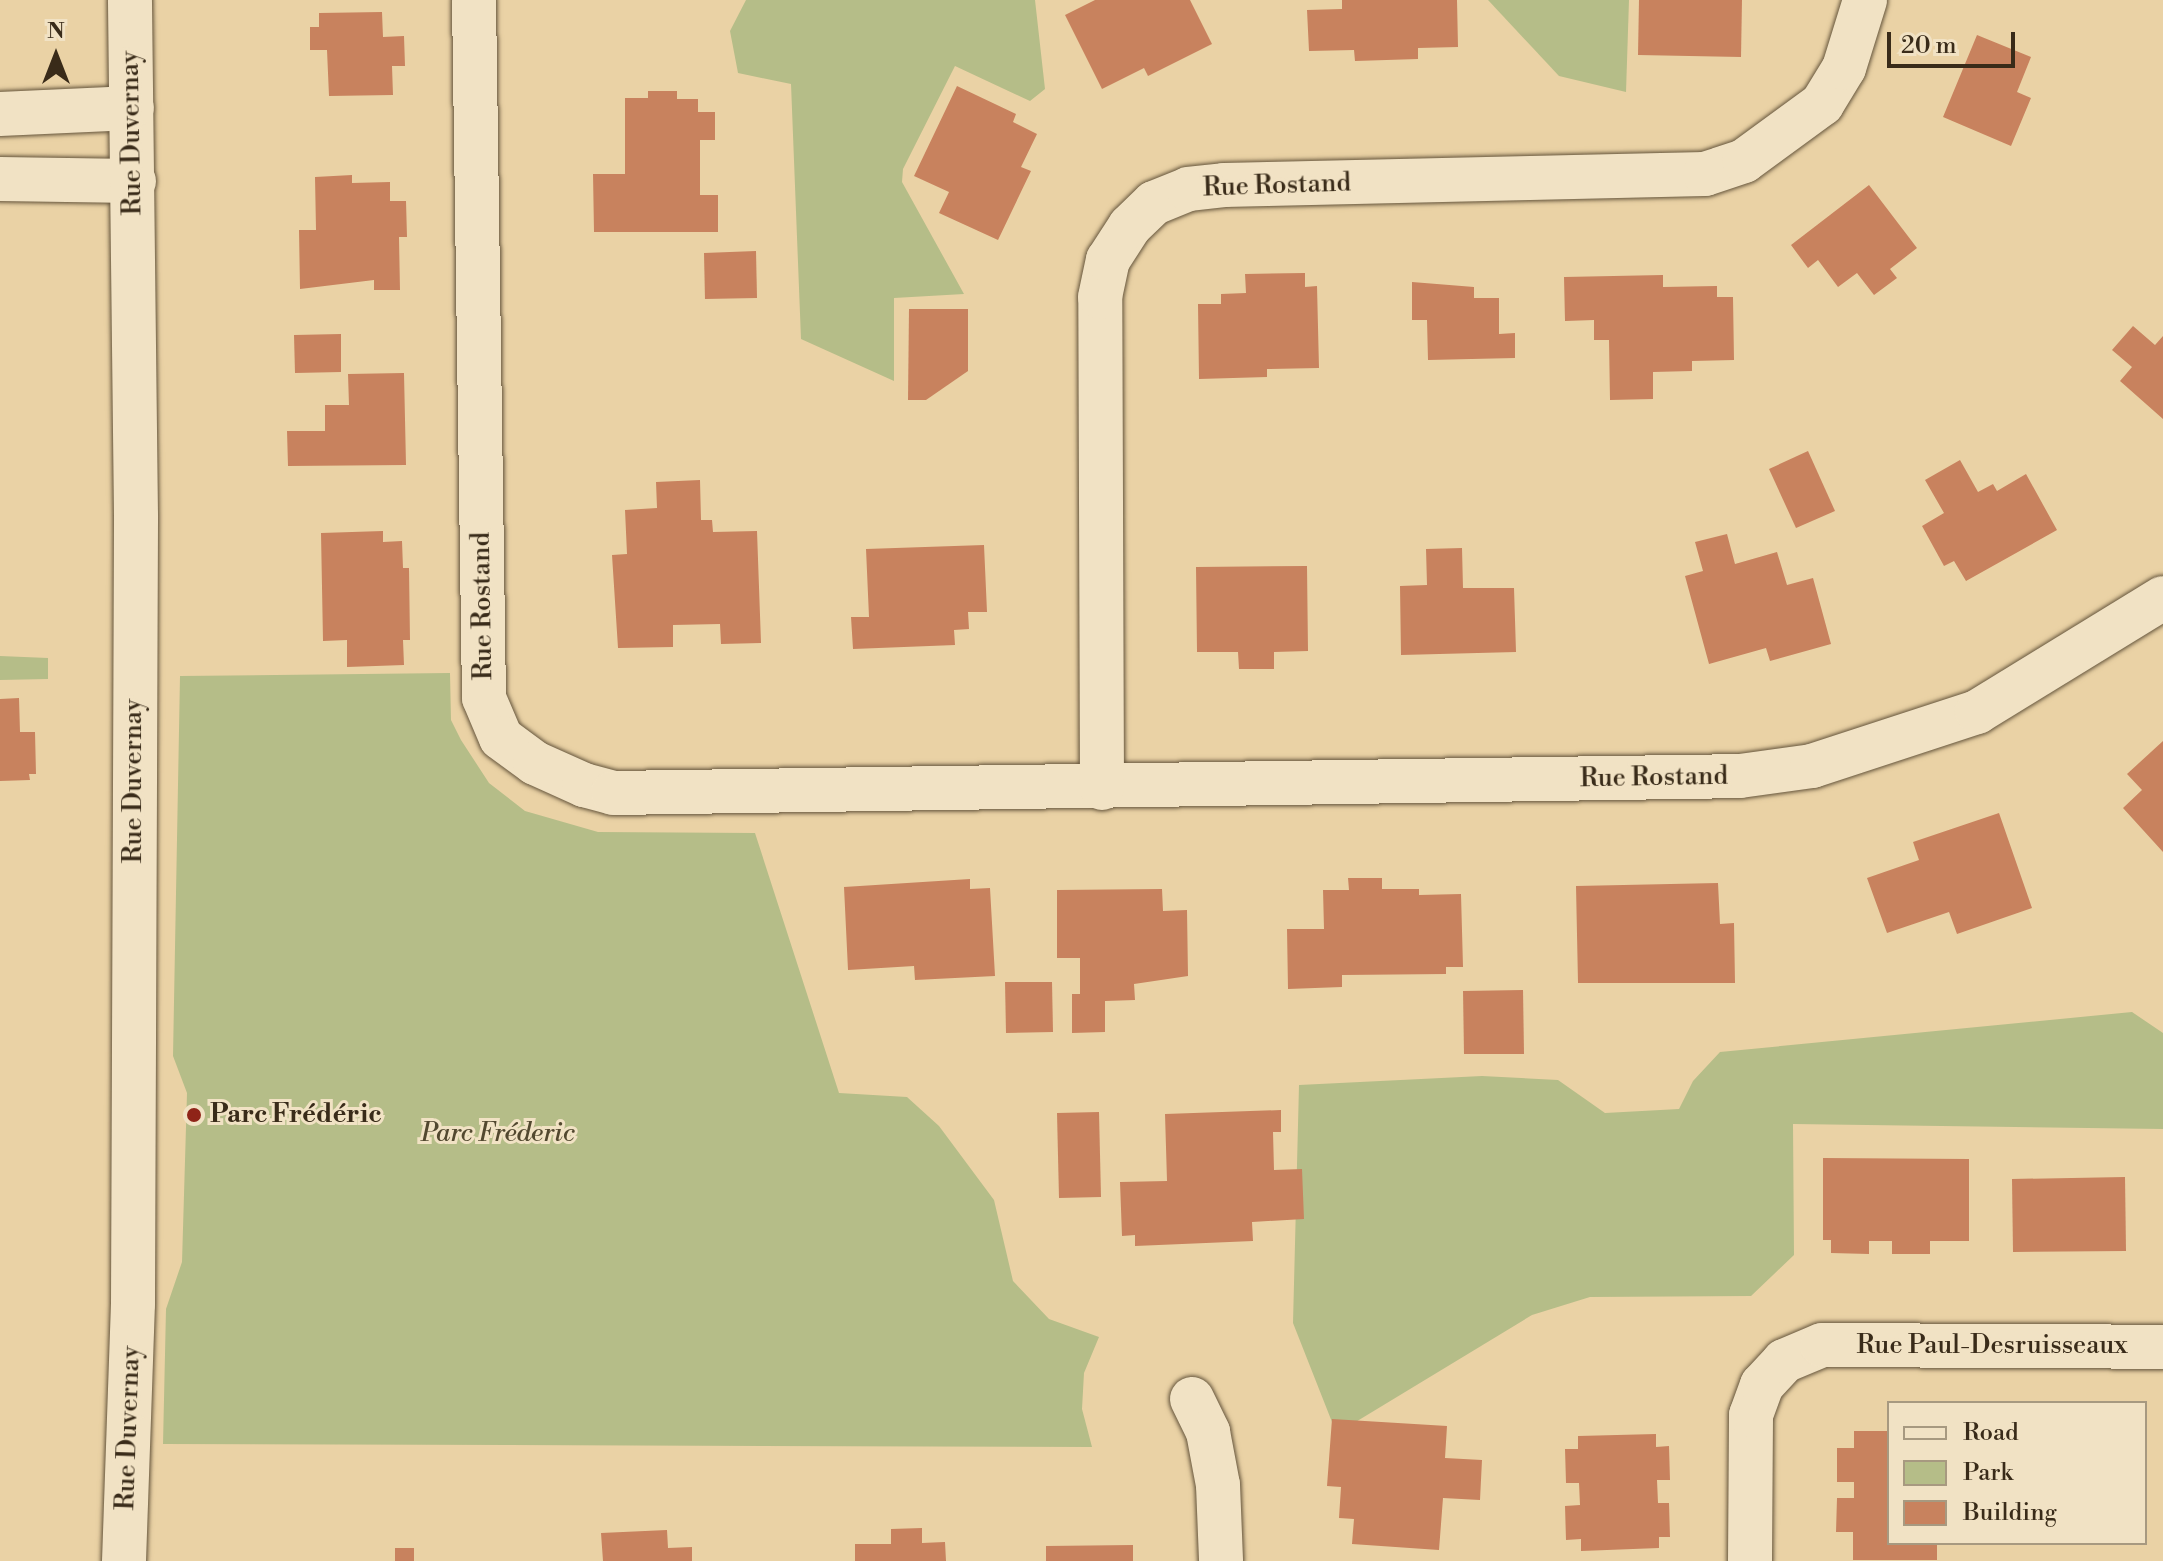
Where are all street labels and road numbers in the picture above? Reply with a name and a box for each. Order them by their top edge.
street label: Rue Duvernay [115,50,149,216]
street label: Rue Rostand [1202,168,1352,204]
street label: Rue Rostand [466,532,500,680]
street label: Rue Duvernay [118,699,150,863]
street label: Rue Rostand [1580,761,1728,795]
street label: Rue Paul-Desruisseaux [1857,1330,2127,1362]
street label: Rue Duvernay [111,1345,147,1511]

